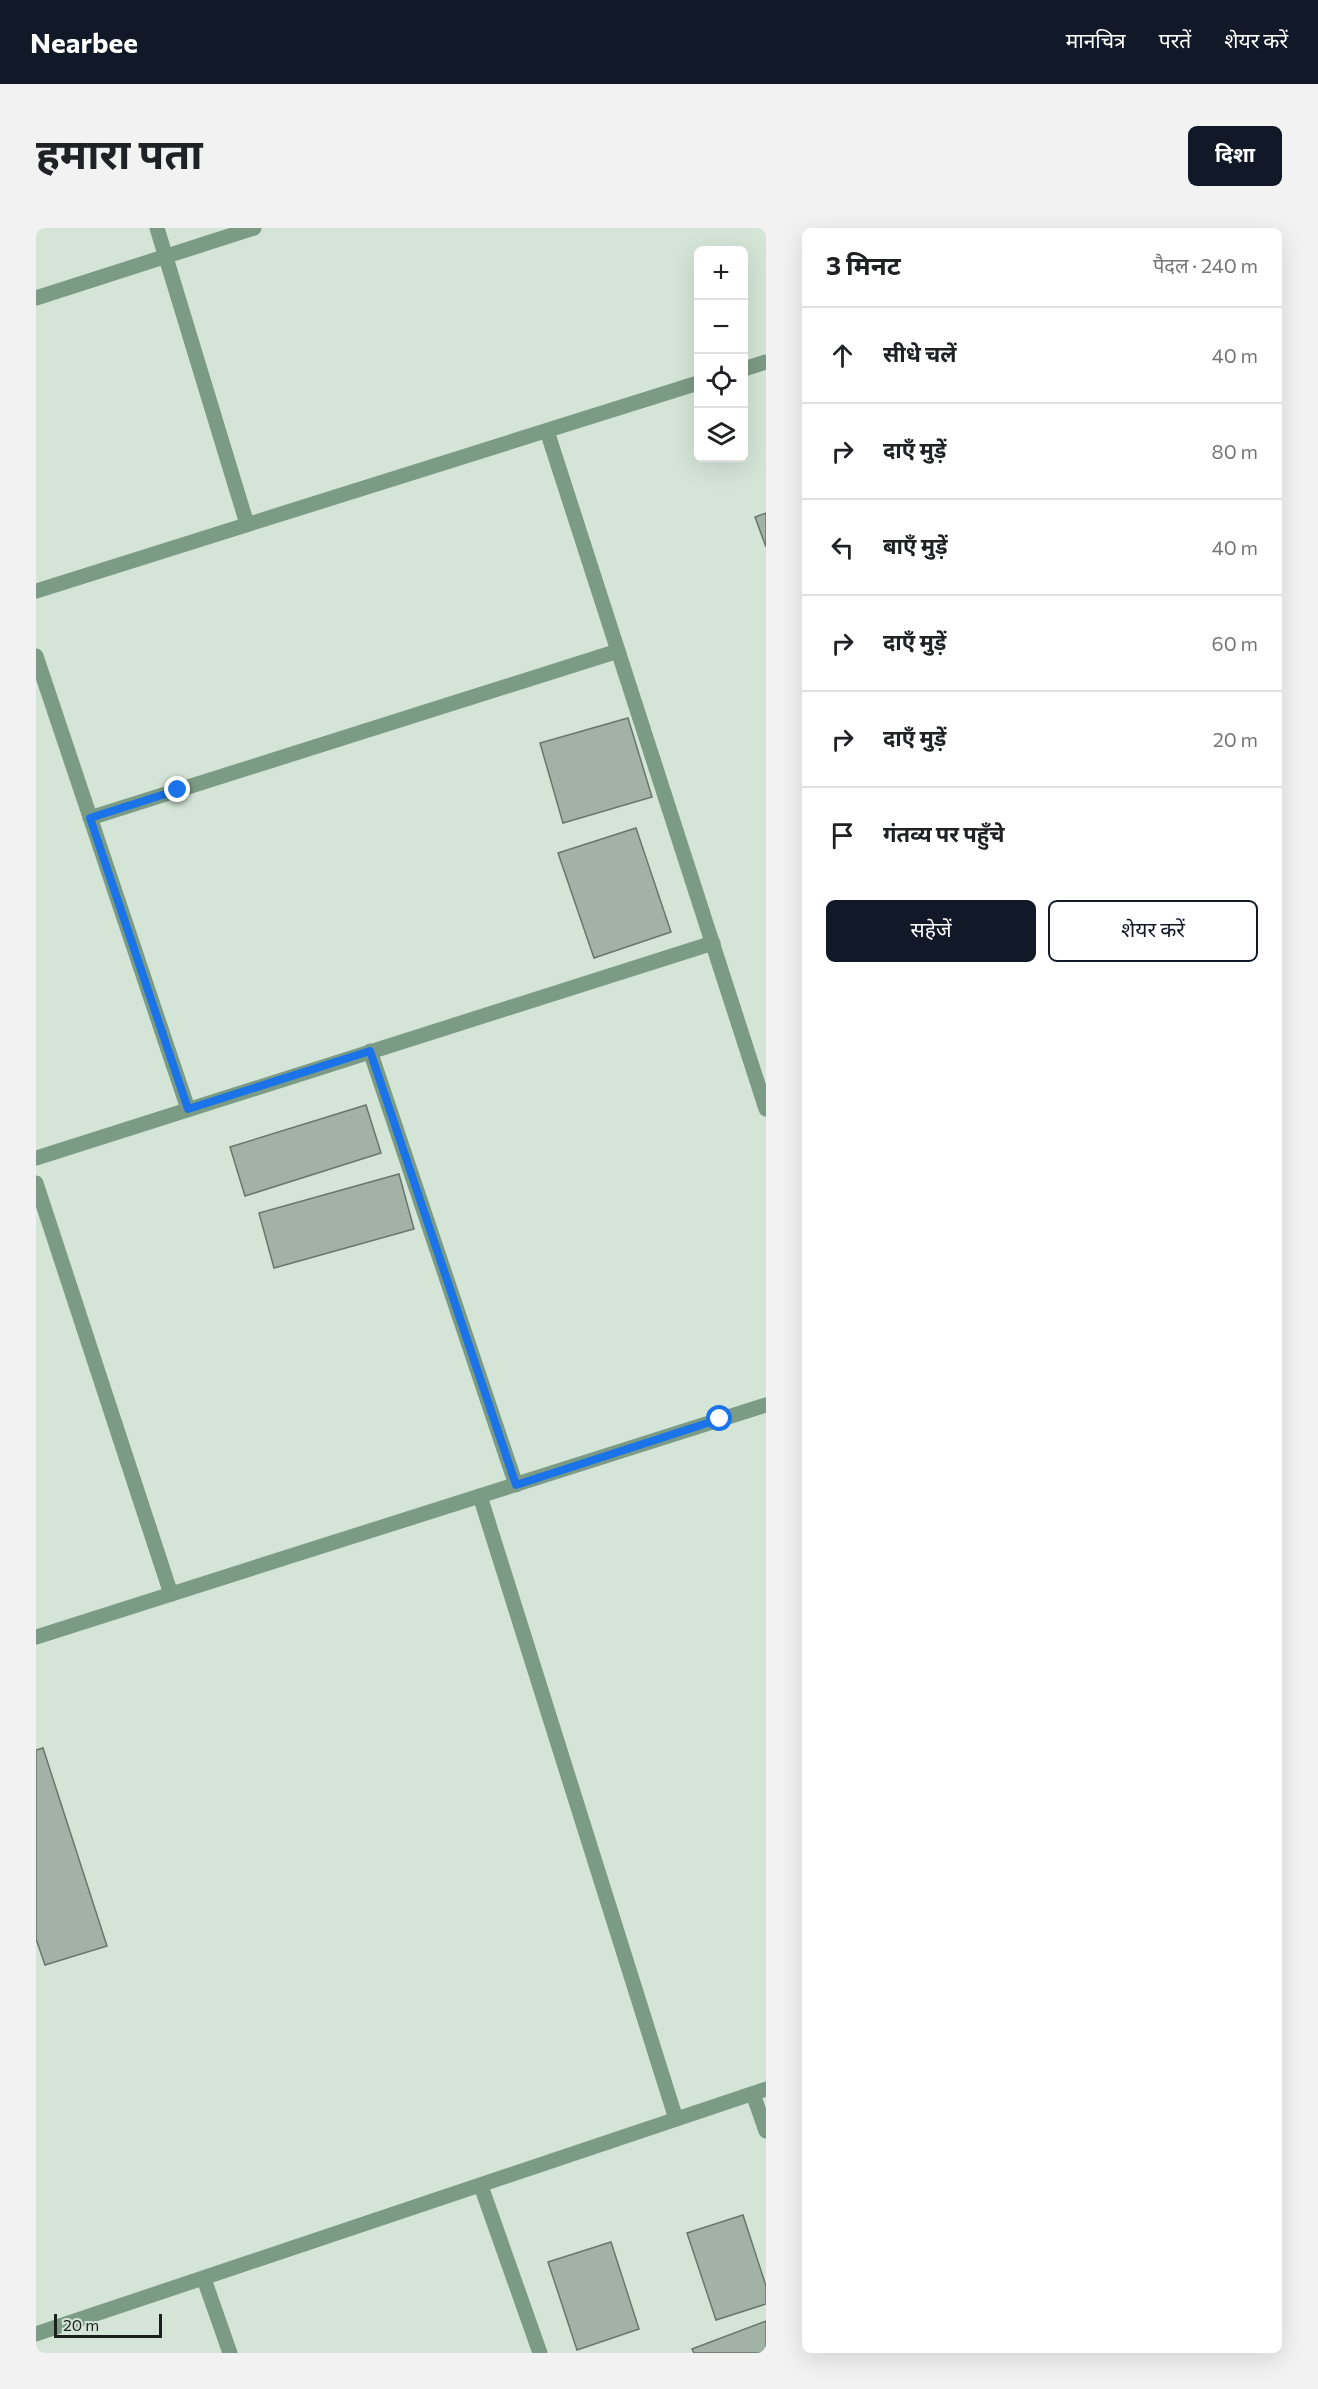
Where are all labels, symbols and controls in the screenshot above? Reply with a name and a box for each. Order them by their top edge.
text: Nearbee [30,25,138,59]
text: मानचित्र [1066,27,1126,52]
text: परतें [1159,27,1191,52]
text: शेयर करें [1224,27,1288,52]
text: हमारा पता [36,126,203,178]
button: दिशा [1188,126,1282,186]
map controls [694,246,748,462]
button: + [694,246,748,300]
text: 3 मिनट [826,249,901,280]
text: पैदल · 240 m [1153,253,1258,277]
button: − [694,300,748,354]
icon: ahead [826,339,859,372]
text: सीधे चलें [883,340,957,367]
text: 40 m [1212,343,1258,367]
button: locate [694,354,748,408]
button: layers [694,408,748,462]
icon: right [826,435,859,468]
text: दाएँ मुड़ें [883,436,946,463]
text: 80 m [1212,439,1258,463]
icon: left [826,531,859,564]
text: बाएँ मुड़ें [883,532,948,559]
text: 40 m [1212,535,1258,559]
icon: right [826,627,859,660]
text: दाएँ मुड़ें [883,628,946,655]
text: 60 m [1212,631,1258,655]
icon: right [826,723,859,756]
text: दाएँ मुड़ें [883,724,946,751]
text: 20 m [1213,727,1258,751]
route end [164,776,190,802]
icon: arrive [826,819,859,852]
text: गंतव्य पर पहुँचे [883,820,1005,847]
button: सहेजें [826,900,1036,962]
button: शेयर करें [1048,900,1258,962]
route start [706,1405,732,1431]
scale bar [54,2311,162,2338]
text: 20 m [63,2315,99,2334]

